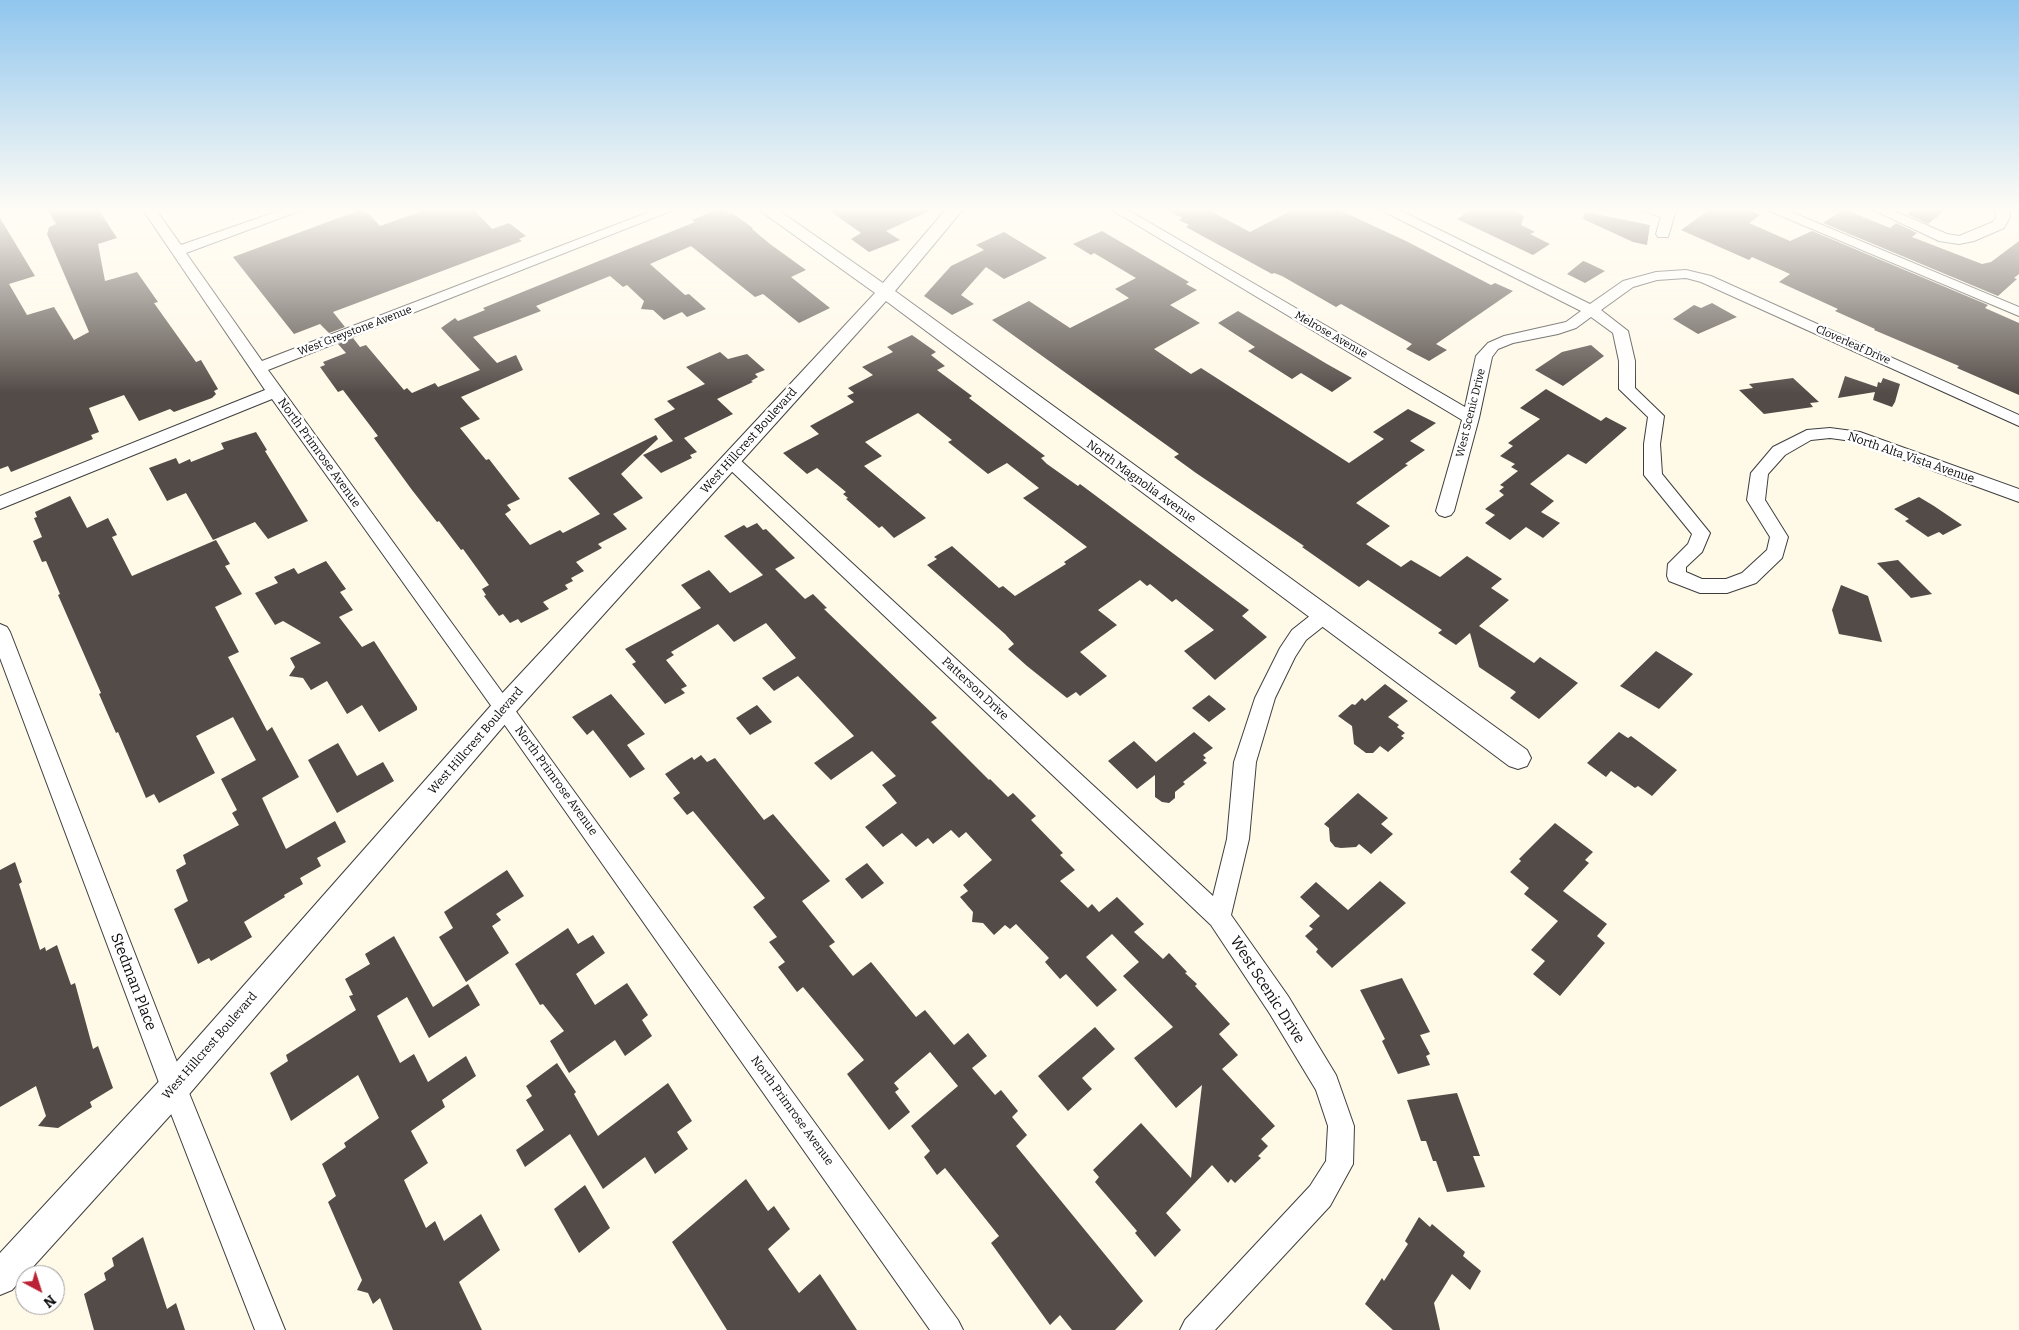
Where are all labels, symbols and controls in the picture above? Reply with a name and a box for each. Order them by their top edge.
street label: West Greystone Avenue [296,303,414,359]
street label: Melrose Avenue [1292,309,1370,361]
street label: Cloverleaf Drive [1813,323,1893,367]
street label: West Scenic Drive [1454,367,1488,459]
street label: West Hillcrest Boulevard [698,385,800,497]
street label: North Primrose Avenue [274,396,364,510]
street label: North Alta Vista Avenue [1846,430,1976,486]
street label: North Magnolia Avenue [1083,437,1199,527]
street label: Patterson Drive [939,654,1011,724]
street label: West Hillcrest Boulevard [426,685,526,797]
street label: North Primrose Avenue [511,724,601,838]
street label: Stedman Place [106,931,160,1033]
street label: West Scenic Drive [1226,933,1308,1047]
street label: West Hillcrest Boulevard [160,990,260,1102]
street label: North Primrose Avenue [747,1054,837,1168]
north arrow [15,1265,65,1315]
text: N [40,1291,59,1311]

